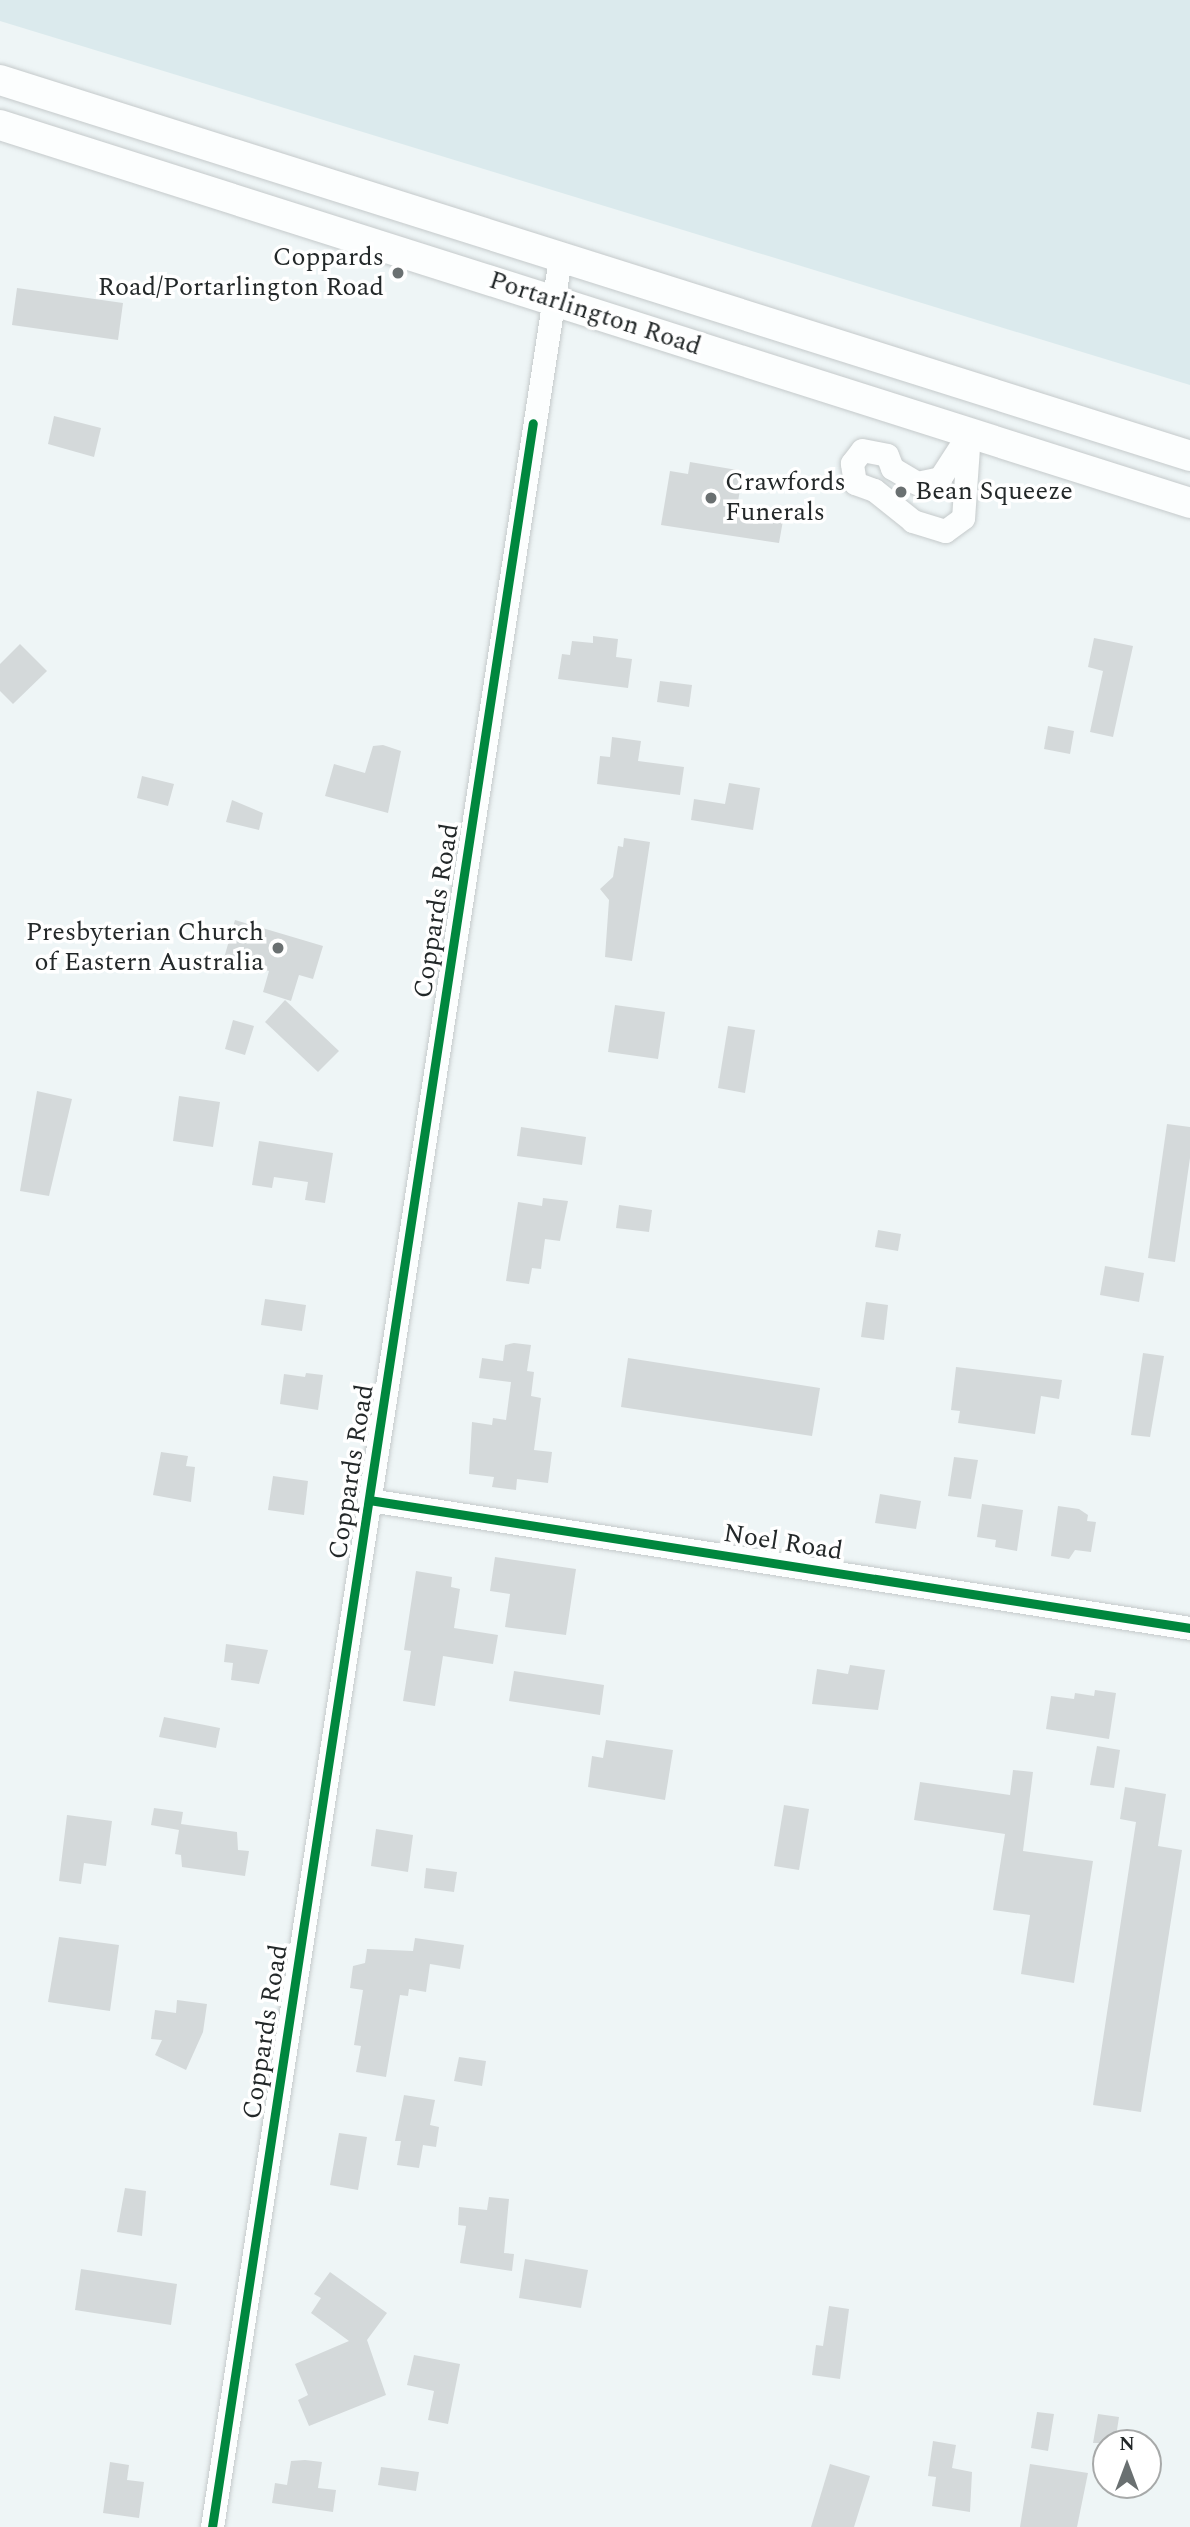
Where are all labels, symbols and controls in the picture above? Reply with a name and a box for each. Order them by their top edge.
place label: Coppards Road/Portarlington Road [98,242,384,304]
marker: Coppards Road/Portarlington Road [390,265,406,281]
street label: Portarlington Road [485,265,705,363]
place label: Crawfords Funerals [725,467,846,528]
place label: Bean Squeeze [915,476,1073,508]
marker: Bean Squeeze [893,484,909,500]
marker: Crawfords Funerals [703,490,719,506]
street label: Coppards Road [408,821,466,1001]
place label: Presbyterian Church of Eastern Australia [26,917,264,978]
marker: Presbyterian Church of Eastern Australia [270,940,286,956]
street label: Coppards Road [323,1382,381,1562]
street label: Noel Road [721,1518,845,1568]
street label: Coppards Road [237,1942,295,2122]
north arrow [1092,2429,1162,2499]
text: N [1119,2430,1135,2459]

